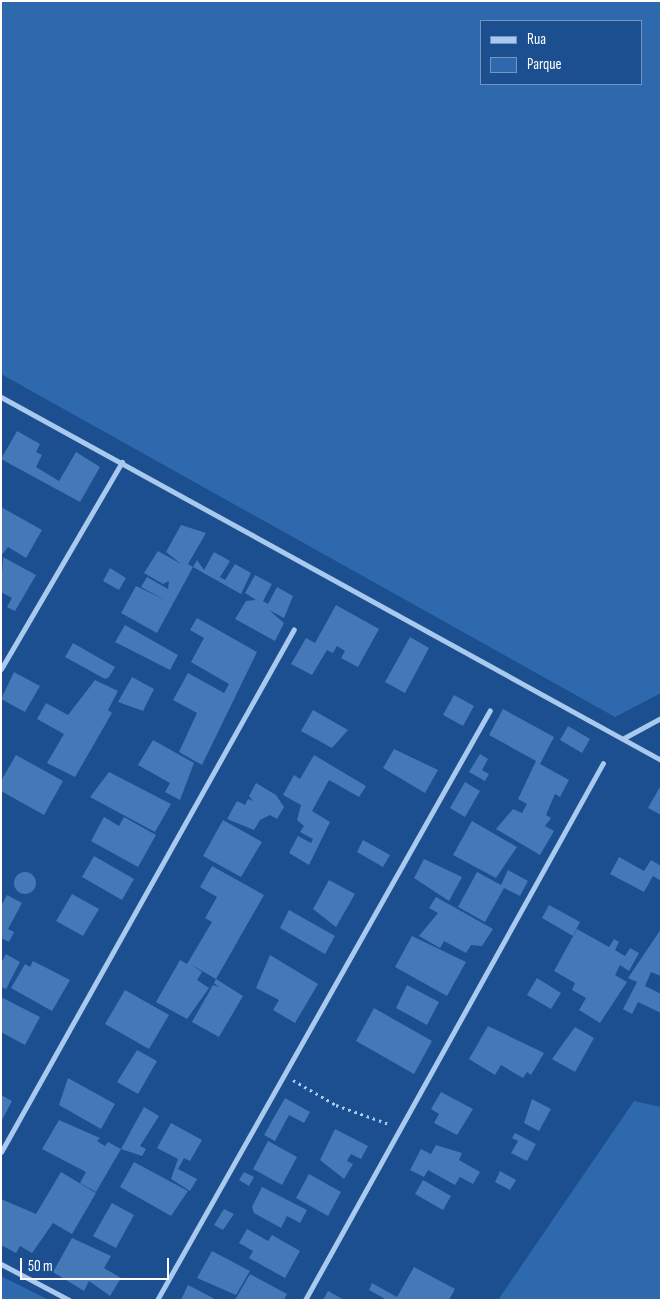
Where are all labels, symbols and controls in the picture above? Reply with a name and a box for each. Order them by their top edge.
legend [480,20,642,85]
text: Rua [527,30,546,49]
text: Parque [527,55,562,74]
scale bar [22,1248,171,1280]
text: 50 m [28,1257,53,1276]

